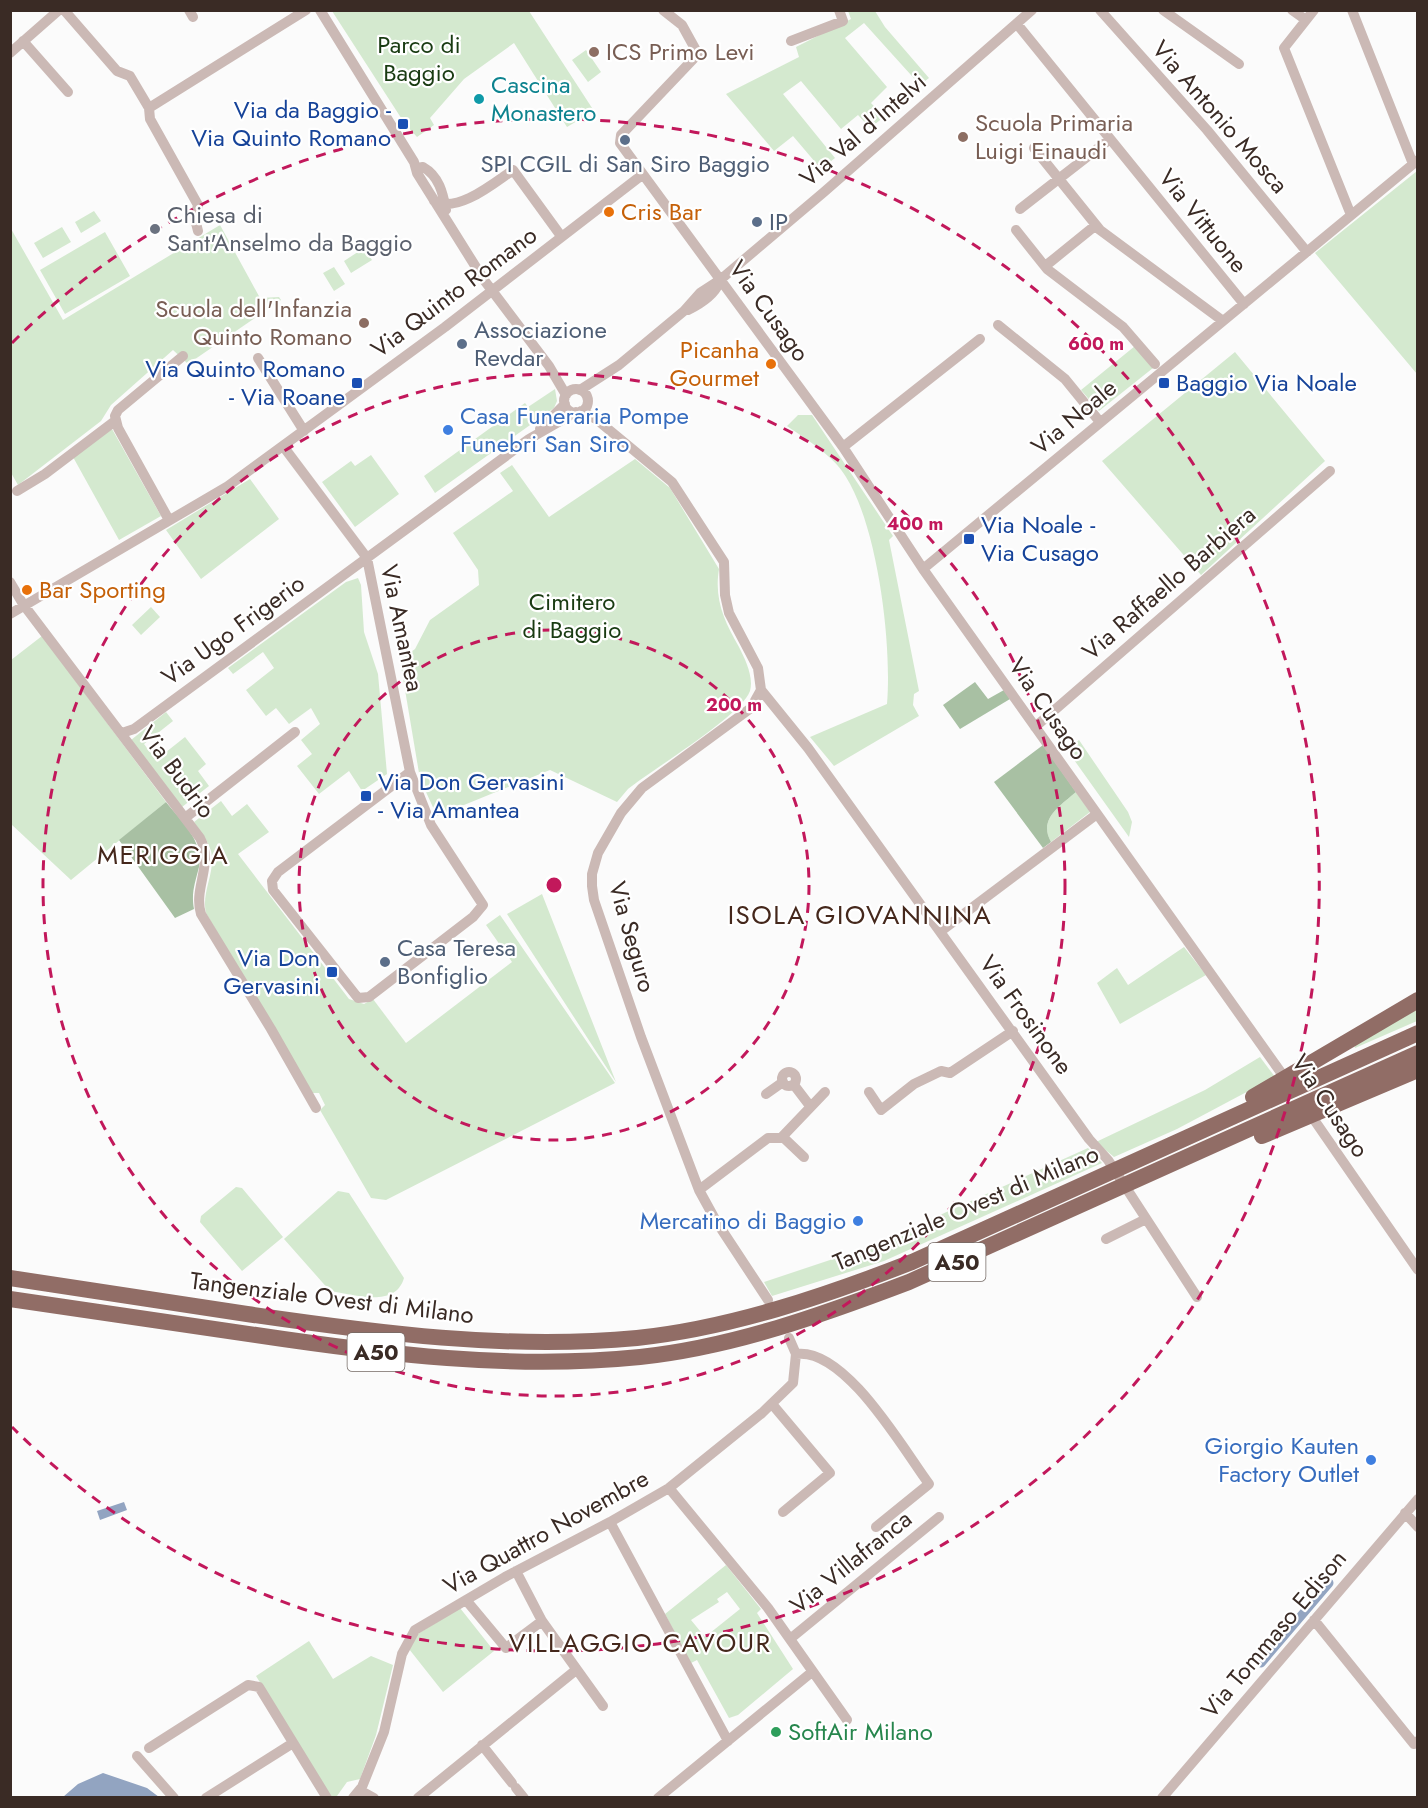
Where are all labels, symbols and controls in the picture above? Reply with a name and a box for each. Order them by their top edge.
park label: Parco di Baggio [377,27,461,90]
street label: Via Antonio Mosca [1144,33,1297,201]
place label: ICS Primo Levi [606,34,754,69]
marker: ICS Primo Levi [587,45,601,59]
street label: Via Val d'Intelvi [792,65,934,195]
place label: Cascina Monastero [491,67,596,130]
place label: Via da Baggio - Via Quinto Romano [191,92,391,155]
marker: Cascina Monastero [472,92,486,106]
place label: Scuola Primaria Luigi Einaudi [975,105,1133,168]
marker: Via da Baggio - Via Quinto Romano [396,117,410,131]
marker: Scuola Primaria Luigi Einaudi [956,130,970,144]
marker: SPI CGIL di San Siro Baggio [618,133,632,147]
place label: SPI CGIL di San Siro Baggio [480,146,770,181]
street label: Via Vittuone [1150,161,1256,280]
place label: Cris Bar [621,194,703,229]
place label: Chiesa di Sant'Anselmo da Baggio [167,197,412,260]
place label: IP [769,204,788,239]
marker: Cris Bar [602,205,616,219]
marker: IP [750,215,764,229]
street label: Via Quinto Romano [363,217,544,366]
marker: Chiesa di Sant'Anselmo da Baggio [148,222,162,236]
street label: Via Cusago [721,253,818,369]
place label: Scuola dell'Infanzia Quinto Romano [155,291,352,354]
place label: Associazione Revdar [474,312,607,375]
marker: Scuola dell'Infanzia Quinto Romano [357,316,371,330]
text: 600 m [1068,331,1124,357]
place label: Picanha Gourmet [670,332,759,395]
marker: Associazione Revdar [455,337,469,351]
place label: Via Quinto Romano - Via Roane [145,351,345,414]
marker: Picanha Gourmet [764,357,778,371]
place label: Baggio Via Noale [1176,365,1357,400]
street label: Via Noale [1023,370,1124,463]
marker: Via Quinto Romano - Via Roane [350,376,364,390]
marker: Baggio Via Noale [1157,376,1171,390]
place label: Casa Funeraria Pompe Funebri San Siro [460,398,689,461]
marker: Casa Funeraria Pompe Funebri San Siro [441,423,455,437]
street label: Via Raffaello Barbiera [1074,497,1263,668]
place label: Via Noale - Via Cusago [981,507,1099,570]
text: 400 m [887,511,943,537]
marker: Via Noale - Via Cusago [962,532,976,546]
street label: Via Amantea [372,561,433,695]
street label: Via Ugo Frigerio [154,566,312,694]
place label: Bar Sporting [39,572,166,607]
marker: Bar Sporting [20,583,34,597]
park label: Cimitero di Baggio [523,584,621,647]
street label: Via Cusago [1000,650,1097,767]
text: 200 m [706,692,762,718]
street label: Via Budrio [131,718,224,825]
place label: Via Don Gervasini - Via Amantea [378,764,565,827]
marker: Via Don Gervasini - Via Amantea [359,789,373,803]
district label: MERIGGIA [97,836,229,874]
centre of rings [544,875,564,895]
street label: Via Seguro [600,877,665,996]
district label: ISOLA GIOVANNINA [728,896,992,934]
place label: Casa Teresa Bonfiglio [397,930,516,993]
place label: Via Don Gervasini [223,940,320,1003]
street label: Via Frosinone [971,948,1082,1082]
marker: Casa Teresa Bonfiglio [378,955,392,969]
marker: Via Don Gervasini [325,965,339,979]
street label: Via Cusago [1283,1047,1378,1164]
street label: Tangenziale Ovest di Milano [828,1136,1104,1279]
place label: Mercatino di Baggio [640,1203,846,1238]
marker: Mercatino di Baggio [851,1214,865,1228]
road number: A50 [928,1243,986,1281]
street label: Tangenziale Ovest di Milano [188,1263,476,1332]
road number: A50 [348,1333,404,1371]
place label: Giorgio Kauten Factory Outlet [1205,1428,1359,1491]
marker: Giorgio Kauten Factory Outlet [1364,1453,1378,1467]
street label: Via Quattro Novembre [437,1460,655,1603]
street label: Via Villafranca [782,1502,919,1622]
street label: Via Tommaso Edison [1193,1542,1355,1725]
district label: VILLAGGIO CAVOUR [508,1624,772,1662]
place label: SoftAir Milano [788,1714,933,1749]
marker: SoftAir Milano [769,1725,783,1739]

